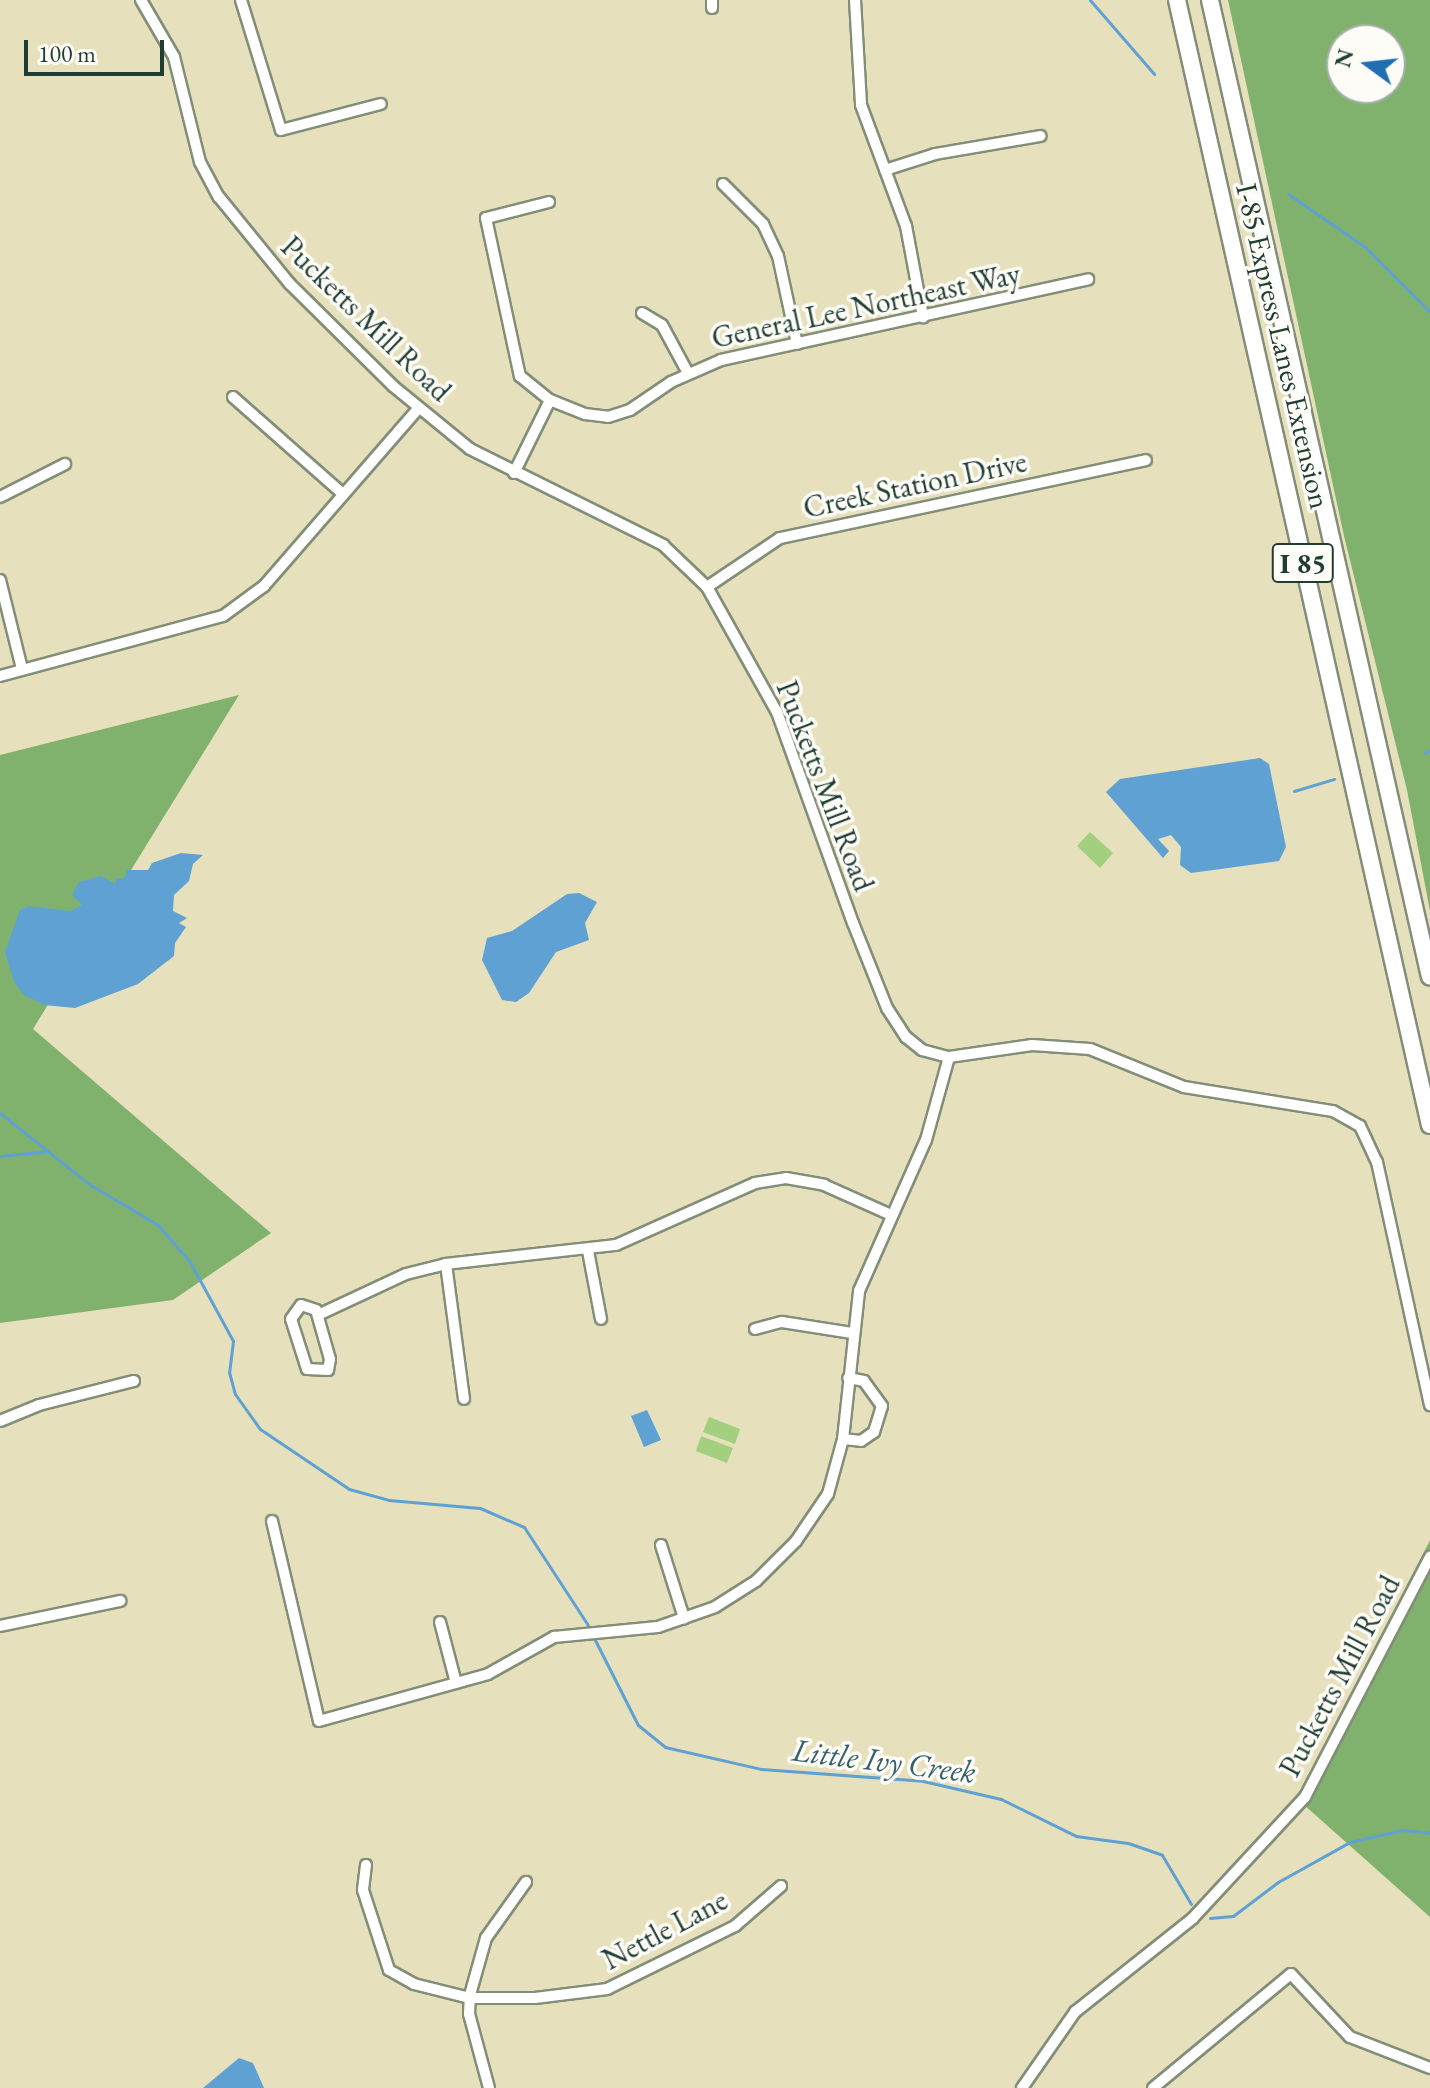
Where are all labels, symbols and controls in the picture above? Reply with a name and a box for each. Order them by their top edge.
scale bar [28,24,168,74]
north arrow [1326,24,1406,104]
text: 100 m [38,38,96,69]
text: N [1328,46,1361,71]
street label: I-85 Express Lanes Extension [1228,180,1338,512]
street label: Pucketts Mill Road [273,229,459,409]
street label: General Lee Northeast Way [708,256,1024,356]
street label: Creek Station Drive [800,444,1030,526]
road number: I 85 [1271,539,1335,587]
street label: Pucketts Mill Road [768,676,882,896]
street label: Pucketts Mill Road [1272,1569,1408,1783]
water label: Little Ivy Creek [790,1731,978,1791]
street label: Nettle Lane [596,1882,734,1978]

